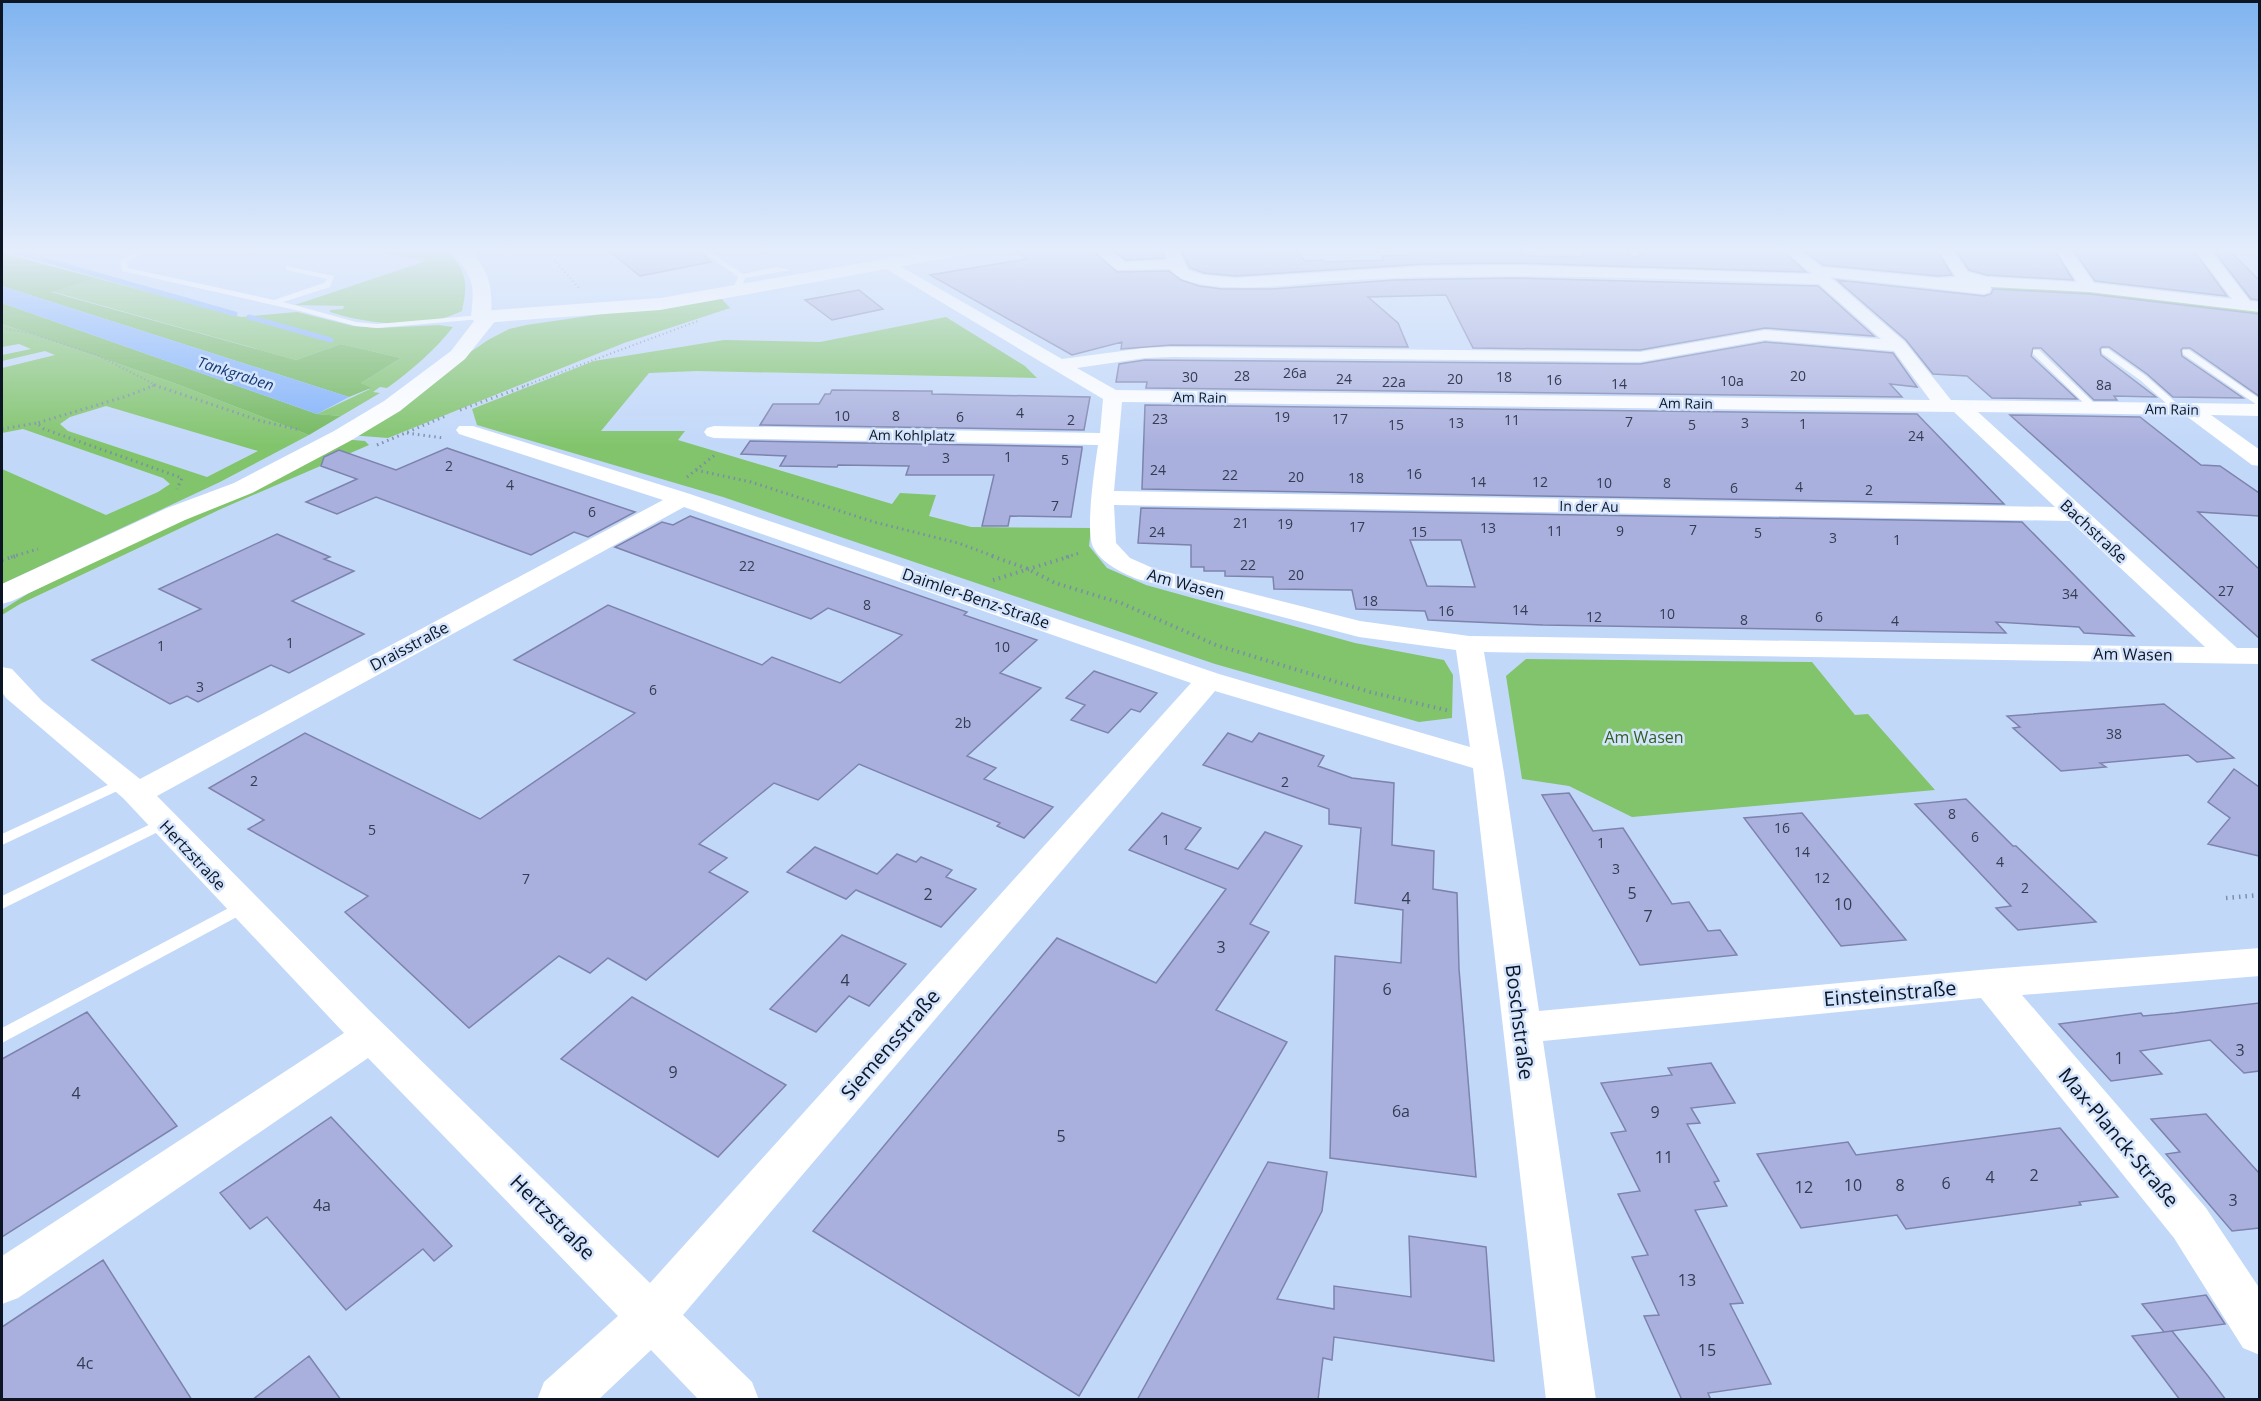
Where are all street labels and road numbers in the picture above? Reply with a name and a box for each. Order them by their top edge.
street label: Am Rain [1173,387,1227,407]
street label: Am Rain [1659,393,1713,413]
street label: Am Rain [2145,399,2199,419]
street label: Am Kohlplatz [869,425,956,445]
street label: Bachstraße [2056,494,2132,568]
street label: In der Au [1559,496,1619,516]
street label: Daimler-Benz-Straße [899,562,1053,634]
street label: Am Wasen [1145,563,1227,605]
street label: Draisstraße [366,616,452,676]
street label: Am Wasen [2093,642,2173,666]
street label: Hertzstraße [155,815,231,895]
street label: Boschstraße [1500,963,1540,1081]
street label: Einsteinstraße [1822,974,1958,1012]
street label: Siemensstraße [834,983,946,1105]
street label: Max-Planck-Straße [2053,1062,2185,1212]
street label: Hertzstraße [504,1168,602,1266]

